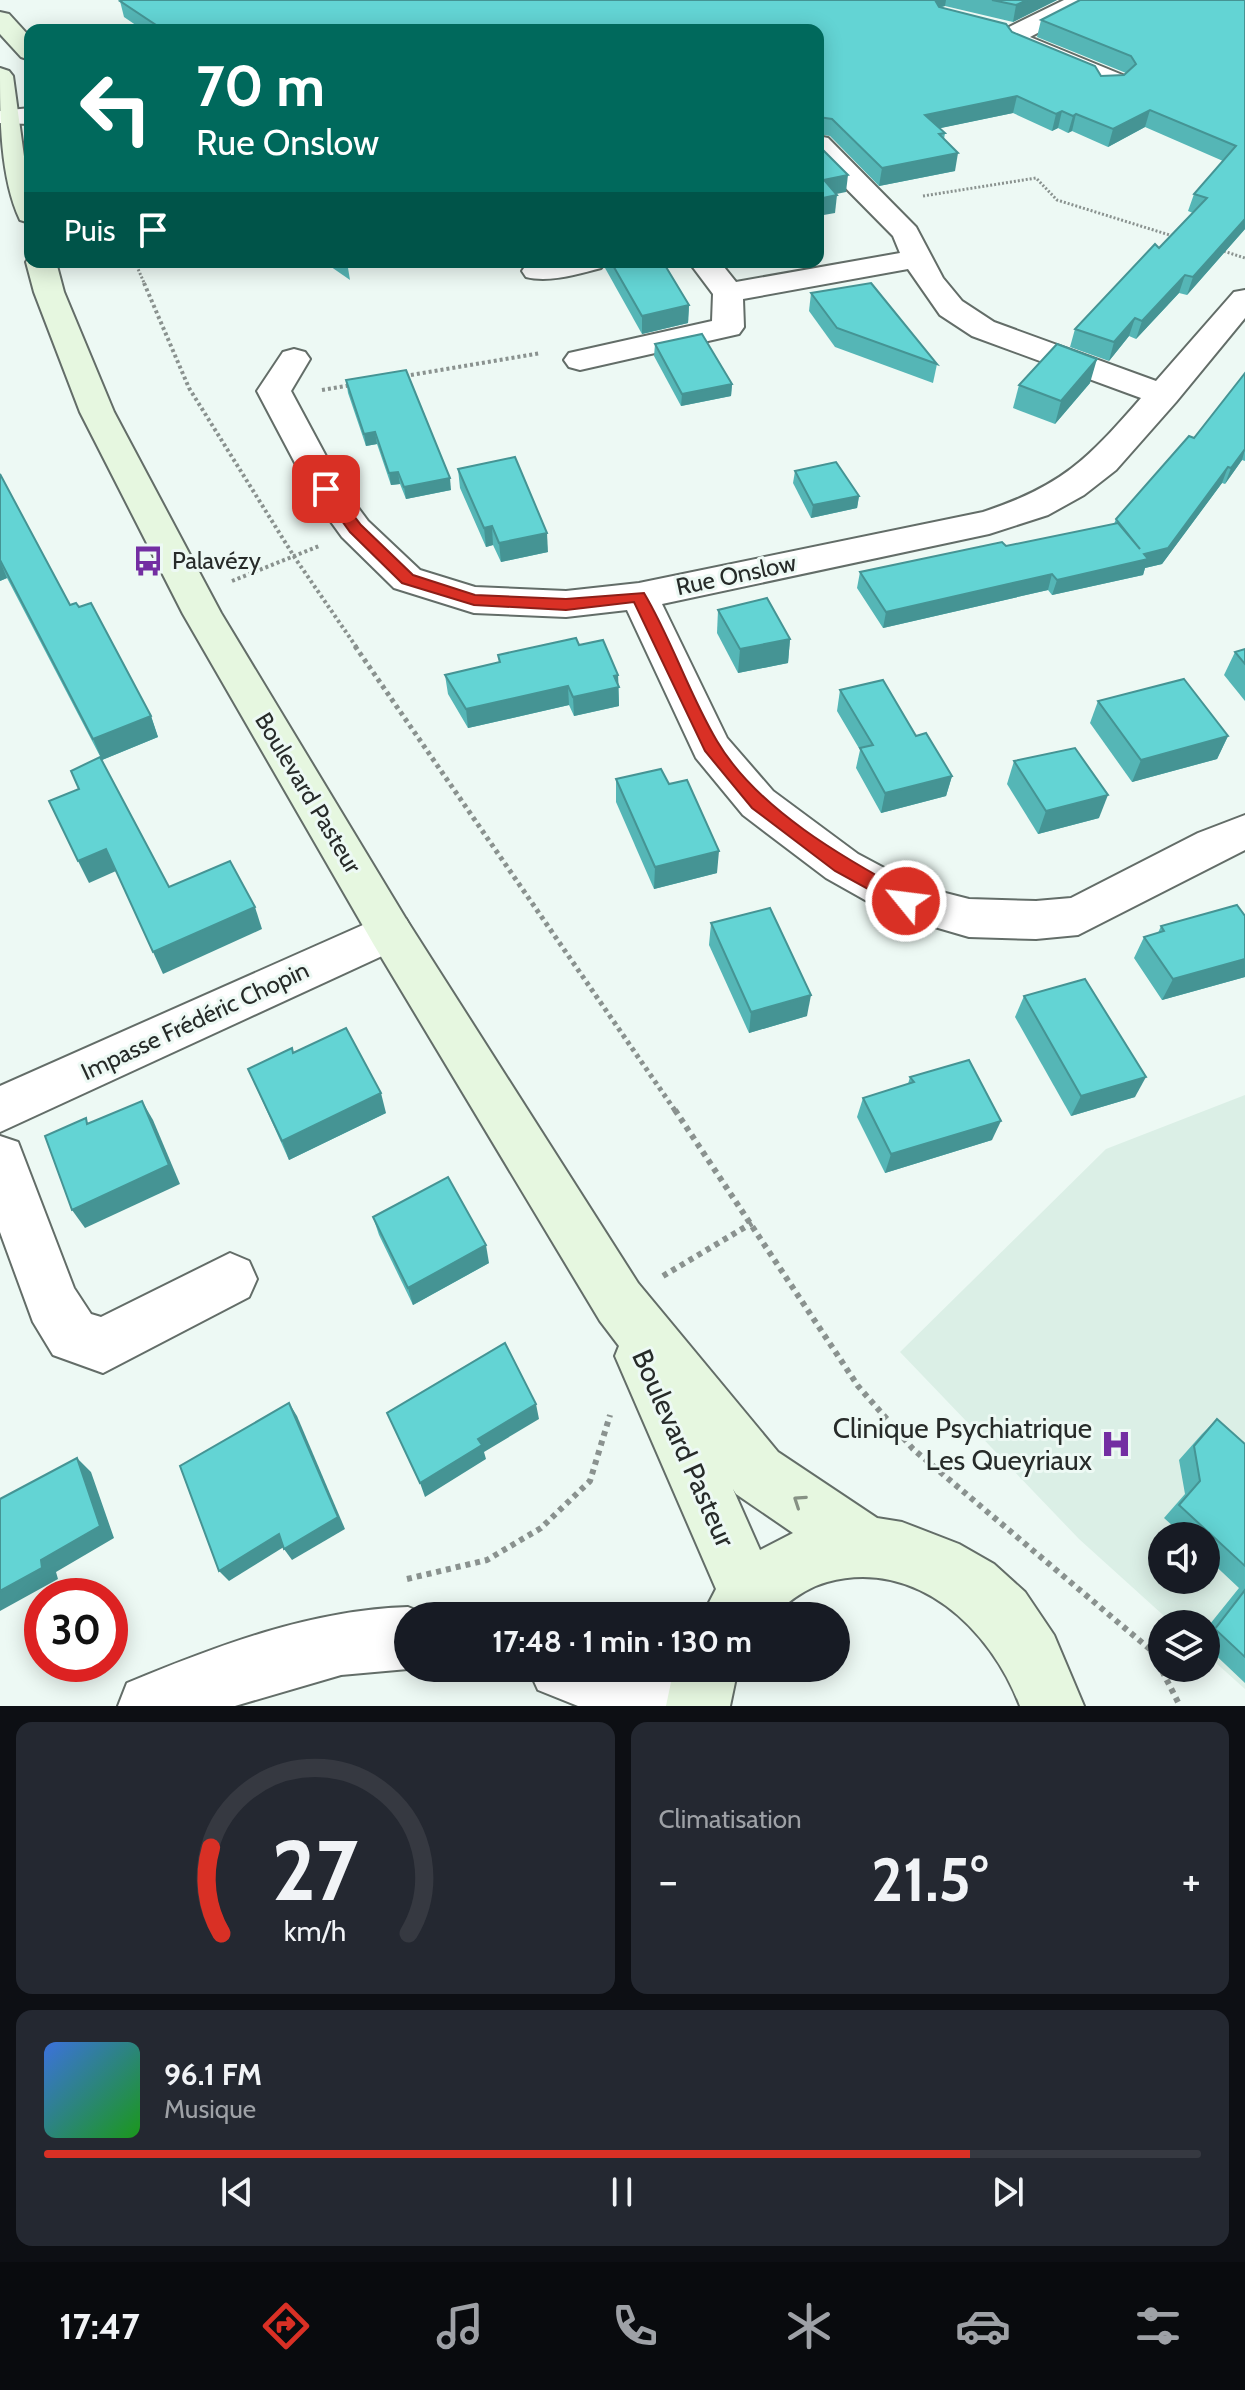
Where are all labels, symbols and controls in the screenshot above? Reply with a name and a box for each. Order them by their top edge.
text: 70 m [196,52,325,120]
icon: left [64,56,168,160]
text: Rue Onslow [196,120,379,164]
icon: arrive [131,208,175,252]
text: Puis [64,212,115,249]
pin [292,455,360,523]
icon: arrive [304,467,348,511]
bus stop icon: Palavézy [131,544,165,578]
place label: Palavézy [172,546,261,575]
street label: Rue Onslow [673,548,799,601]
street label: Boulevard Pasteur [249,707,368,879]
position arrow [864,859,948,943]
street label: Impasse Frédéric Chopin [76,955,313,1086]
street label: Boulevard Pasteur [625,1344,743,1552]
place label: Clinique Psychiatrique Les Queyriaux [833,1411,1092,1477]
hospital icon: Clinique Psychiatrique Les Queyriaux [1099,1427,1133,1461]
one-way arrow [793,1496,807,1511]
map controls [1148,1522,1220,1682]
button: sound [1148,1522,1220,1594]
speed limit sign: 30 [24,1578,128,1682]
button: layers [1148,1610,1220,1682]
text: 17:48 · 1 min · 130 m [492,1623,752,1660]
text: Climatisation [659,1803,802,1835]
text: 27 [272,1820,358,1921]
text: 21.5° [871,1843,988,1916]
text: − [659,1854,678,1907]
text: + [1182,1854,1201,1907]
text: km/h [284,1913,347,1948]
text: 96.1 FM [164,2056,262,2093]
text: Musique [164,2093,256,2125]
icon: previous [215,2170,259,2214]
icon: pause [600,2170,644,2214]
icon: next [986,2170,1030,2214]
icon: directions [258,2298,314,2354]
icon: music [432,2298,488,2354]
icon: phone [607,2298,663,2354]
icon: climate [781,2298,837,2354]
icon: car [955,2298,1011,2354]
icon: filters [1130,2298,1186,2354]
text: 17:47 [59,2304,140,2348]

